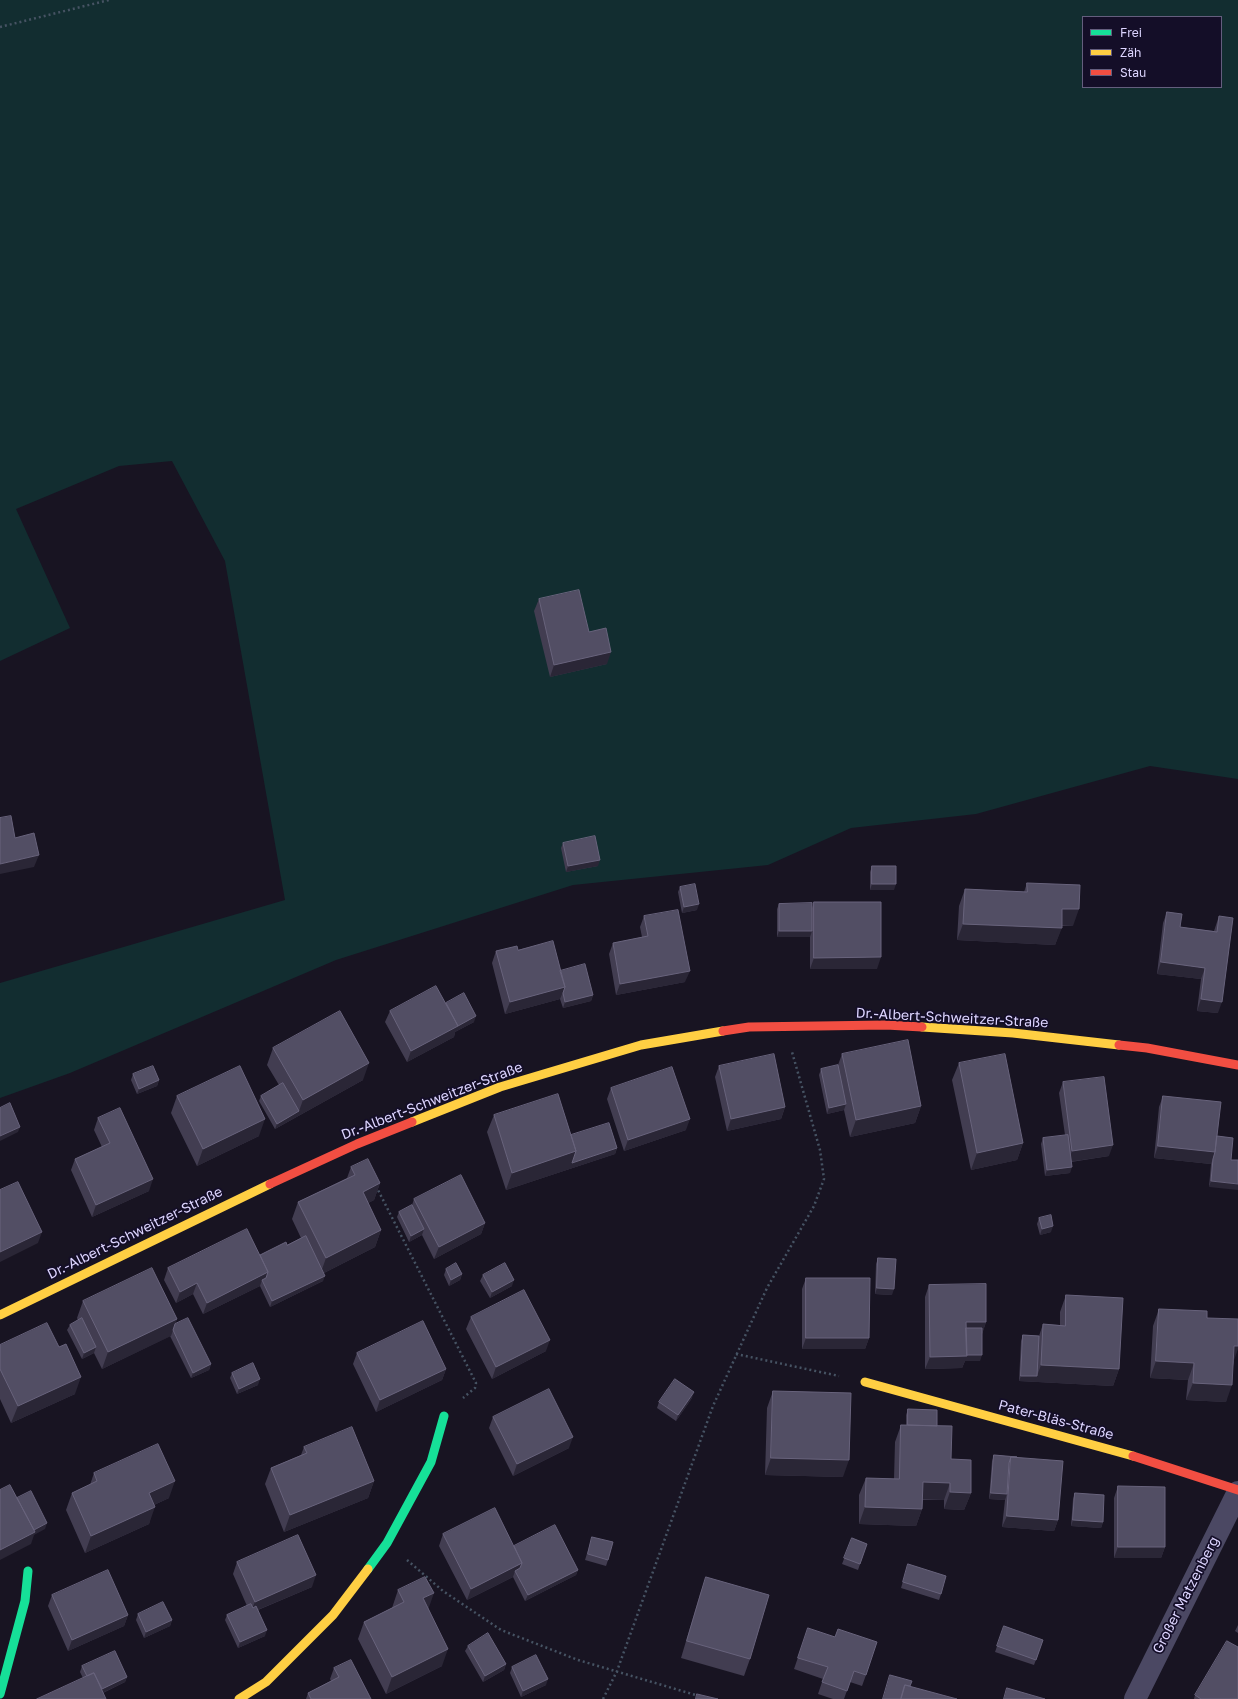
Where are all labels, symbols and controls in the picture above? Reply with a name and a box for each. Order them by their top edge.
legend [1082,16,1222,88]
text: Frei [1120,25,1142,40]
text: Zäh [1120,45,1141,60]
text: Stau [1120,65,1146,80]
street label: Dr.-Albert-Schweitzer-Straße [855,1005,1049,1031]
street label: Dr.-Albert-Schweitzer-Straße [339,1059,525,1143]
street label: Dr.-Albert-Schweitzer-Straße [45,1183,225,1283]
street label: Pater-Bläs-Straße [996,1397,1116,1443]
street label: Großer Matzenberg [1149,1534,1223,1656]

